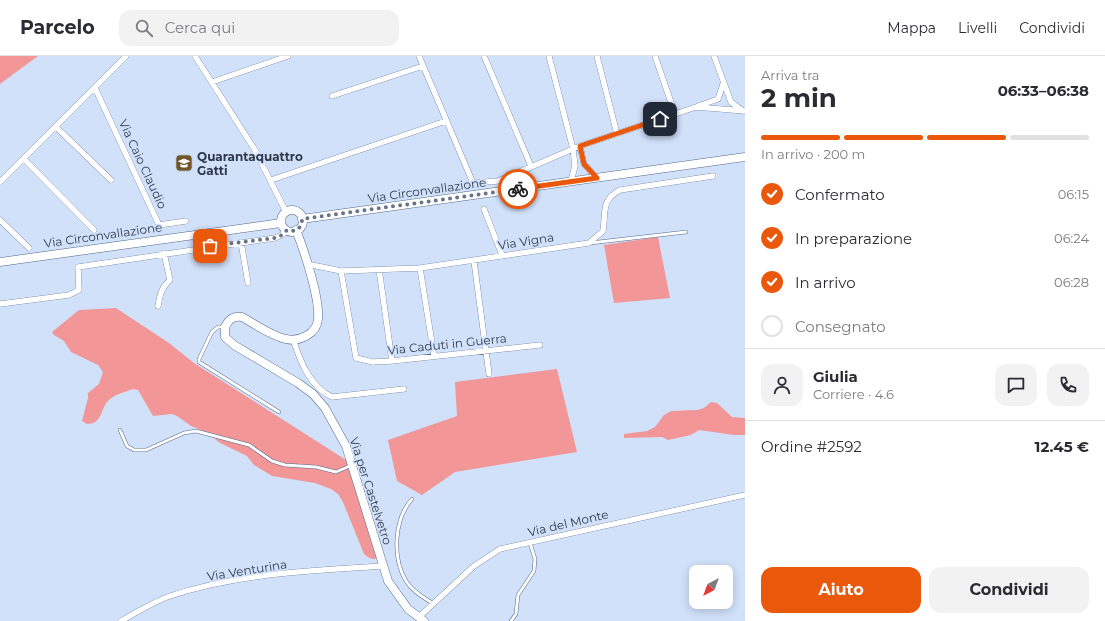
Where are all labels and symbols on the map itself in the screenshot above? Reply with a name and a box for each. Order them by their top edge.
pin [643,102,677,136]
street label: Via Caio Claudio [116,117,170,211]
place label: Quarantaquattro Gatti [197,149,303,178]
school or university icon: Quarantaquattro Gatti [174,153,194,173]
courier [498,169,538,209]
street label: Via Circonvallazione [367,174,487,206]
street label: Via Circonvallazione [43,219,163,251]
pin [193,229,227,263]
street label: Via Vigna [497,229,555,253]
street label: Via Caduti in Guerra [387,330,507,358]
street label: Via per Castelvetro [347,435,395,547]
street label: Via del Monte [526,506,610,540]
street label: Via Venturina [206,556,288,584]
north arrow [689,565,733,609]

